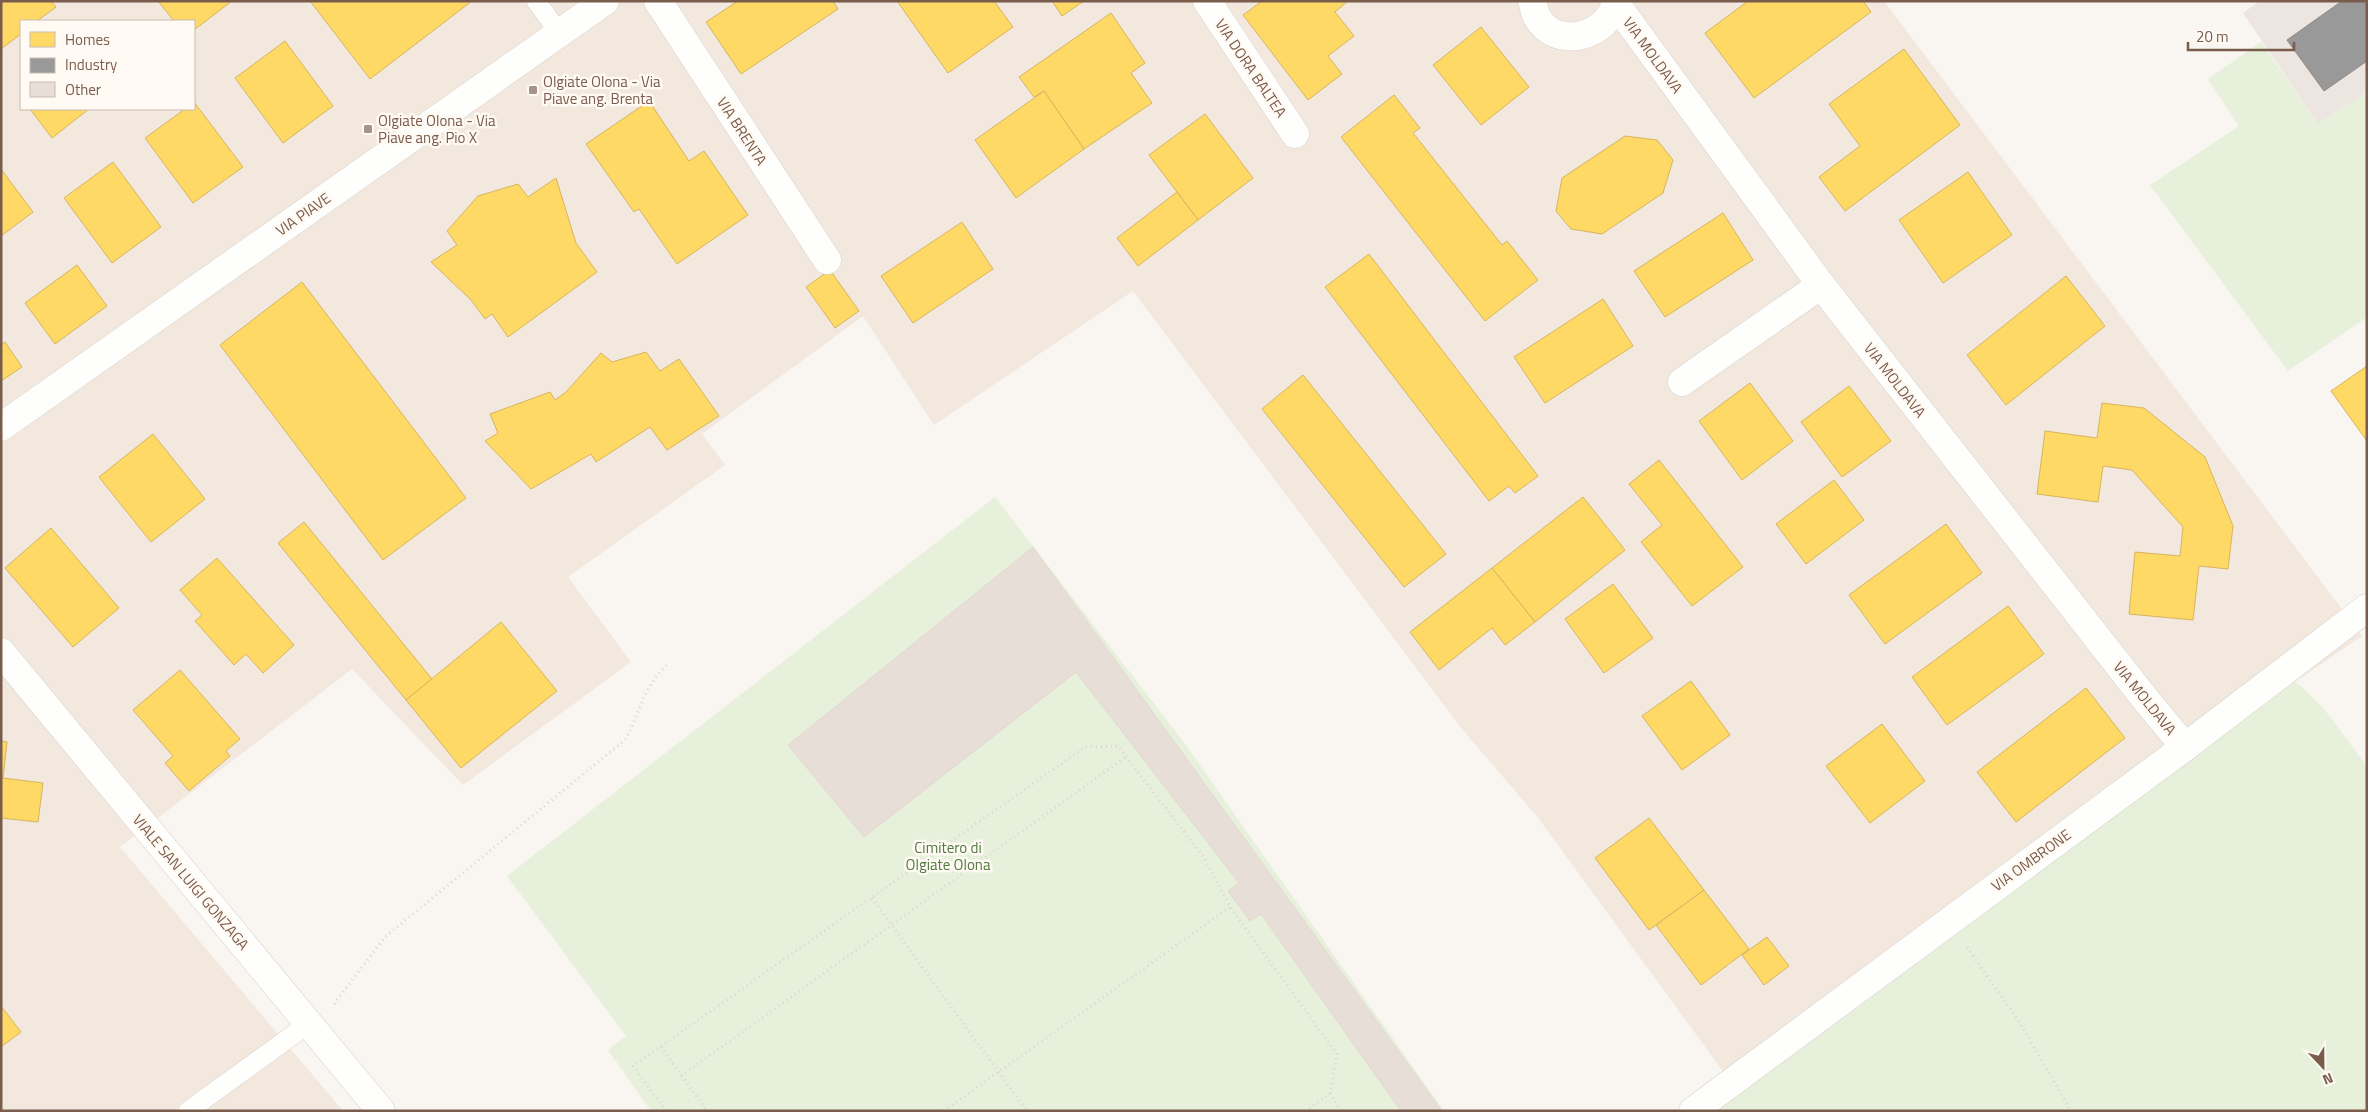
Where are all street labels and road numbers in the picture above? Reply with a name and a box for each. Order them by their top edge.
street label: VIA MOLDAVA [1617,12,1689,98]
street label: VIA DORA BALTEA [1209,14,1293,122]
street label: VIA BRENTA [711,92,773,170]
street label: VIA PIAVE [271,187,335,241]
street label: VIA MOLDAVA [1858,338,1932,422]
street label: VIA MOLDAVA [2108,656,2182,740]
street label: VIALE SAN LUIGI GONZAGA [127,809,255,955]
street label: VIA OMBRONE [1986,823,2076,897]

